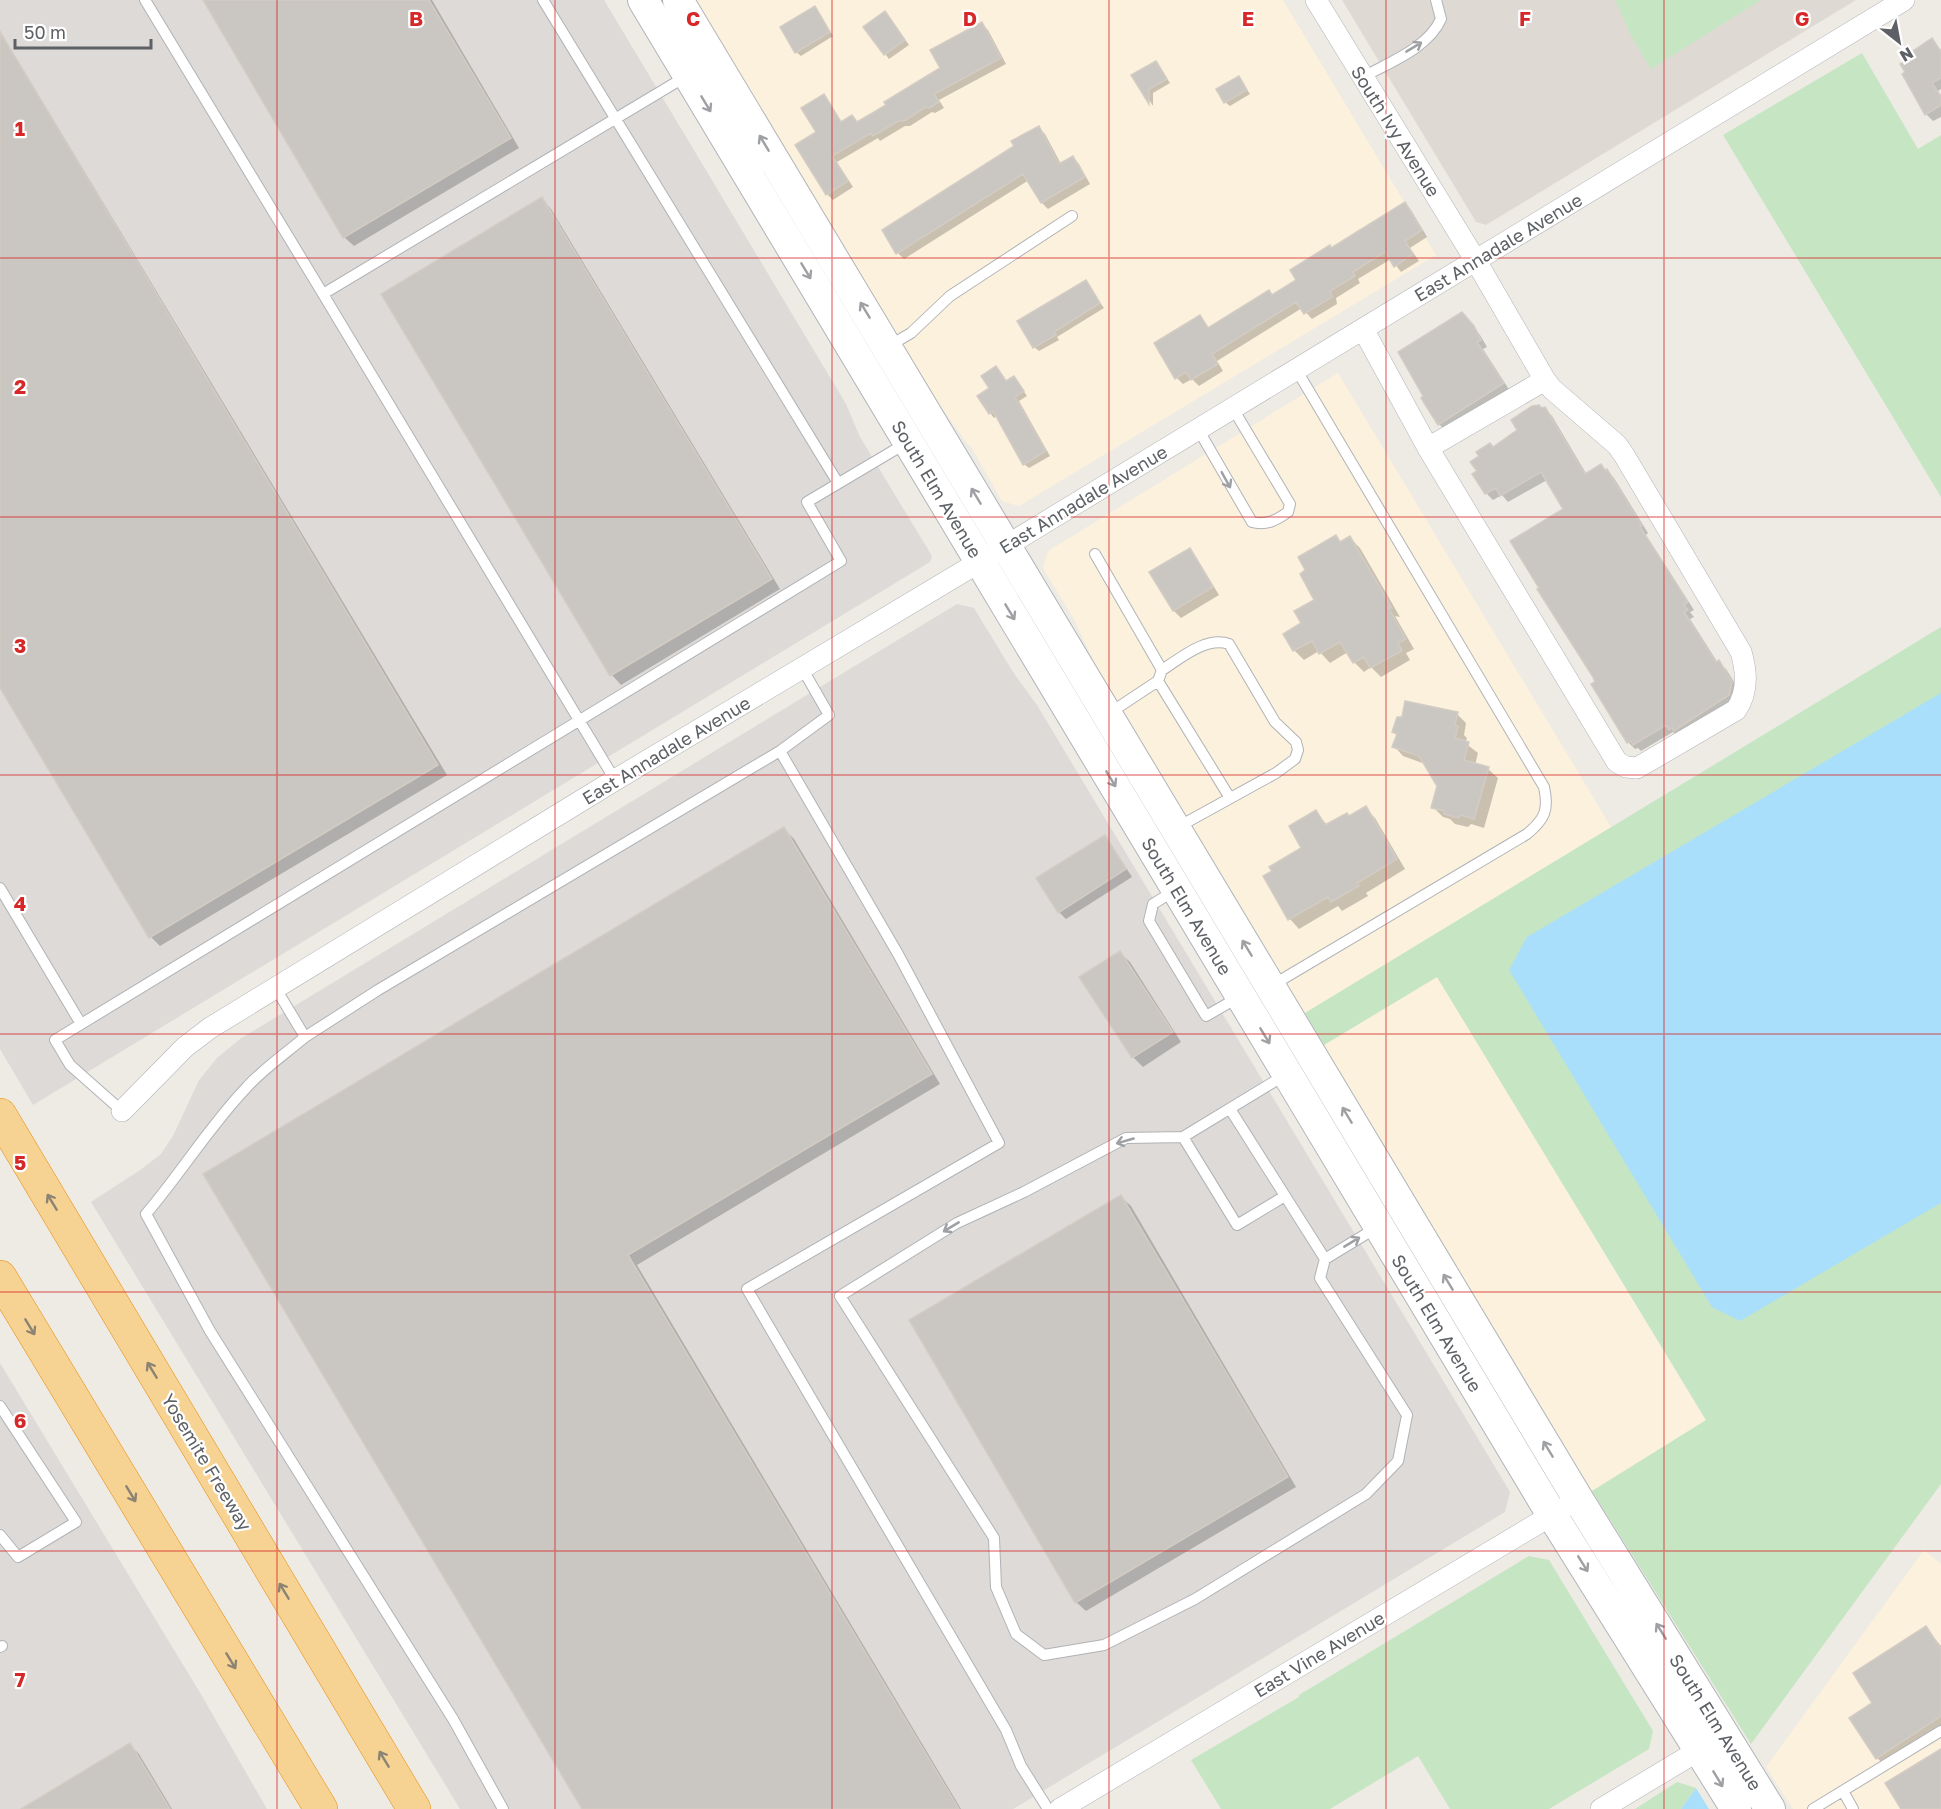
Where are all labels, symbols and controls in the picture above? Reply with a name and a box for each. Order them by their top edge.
text: B [409,6,423,30]
text: C [686,6,700,30]
text: D [963,6,977,30]
text: E [1242,6,1254,30]
text: F [1519,6,1531,30]
text: G [1795,6,1809,30]
scale bar [15,12,152,50]
north arrow [1869,12,1929,72]
text: 50 m [24,21,66,43]
one-way arrow [1405,41,1422,53]
text: N [1896,43,1917,67]
street label: South Ivy Avenue [1347,61,1445,201]
one-way arrow [700,95,712,112]
text: 1 [15,116,25,140]
one-way arrow [758,135,770,152]
street label: East Annadale Avenue [1410,188,1586,306]
one-way arrow [800,262,812,279]
one-way arrow [859,302,871,319]
text: 2 [14,374,26,398]
street label: South Elm Avenue [887,416,987,562]
street label: East Annadale Avenue [995,440,1171,558]
one-way arrow [1221,471,1233,488]
one-way arrow [970,488,982,505]
one-way arrow [1005,603,1017,620]
text: 3 [14,633,26,657]
street label: East Annadale Avenue [578,691,754,809]
one-way arrow [1105,770,1117,787]
street label: South Elm Avenue [1137,833,1237,979]
text: 4 [14,891,26,915]
one-way arrow [1241,940,1253,957]
one-way arrow [1260,1027,1272,1044]
one-way arrow [1341,1107,1353,1124]
one-way arrow [1116,1136,1135,1147]
text: 5 [14,1150,26,1174]
one-way arrow [46,1194,58,1211]
one-way arrow [943,1222,960,1234]
one-way arrow [1343,1236,1360,1248]
street label: South Elm Avenue [1387,1250,1487,1396]
one-way arrow [1441,1274,1453,1291]
one-way arrow [25,1318,37,1335]
one-way arrow [146,1362,158,1379]
street label: Yosemite Freeway [157,1389,257,1535]
text: 6 [14,1408,26,1432]
one-way arrow [1542,1441,1554,1458]
one-way arrow [125,1485,137,1502]
one-way arrow [1578,1555,1590,1572]
one-way arrow [278,1583,290,1600]
street label: East Vine Avenue [1250,1606,1388,1702]
one-way arrow [1654,1623,1666,1640]
street label: South Elm Avenue [1665,1650,1767,1794]
one-way arrow [226,1652,238,1669]
text: 7 [15,1667,26,1691]
one-way arrow [378,1751,390,1768]
one-way arrow [1712,1770,1724,1787]

